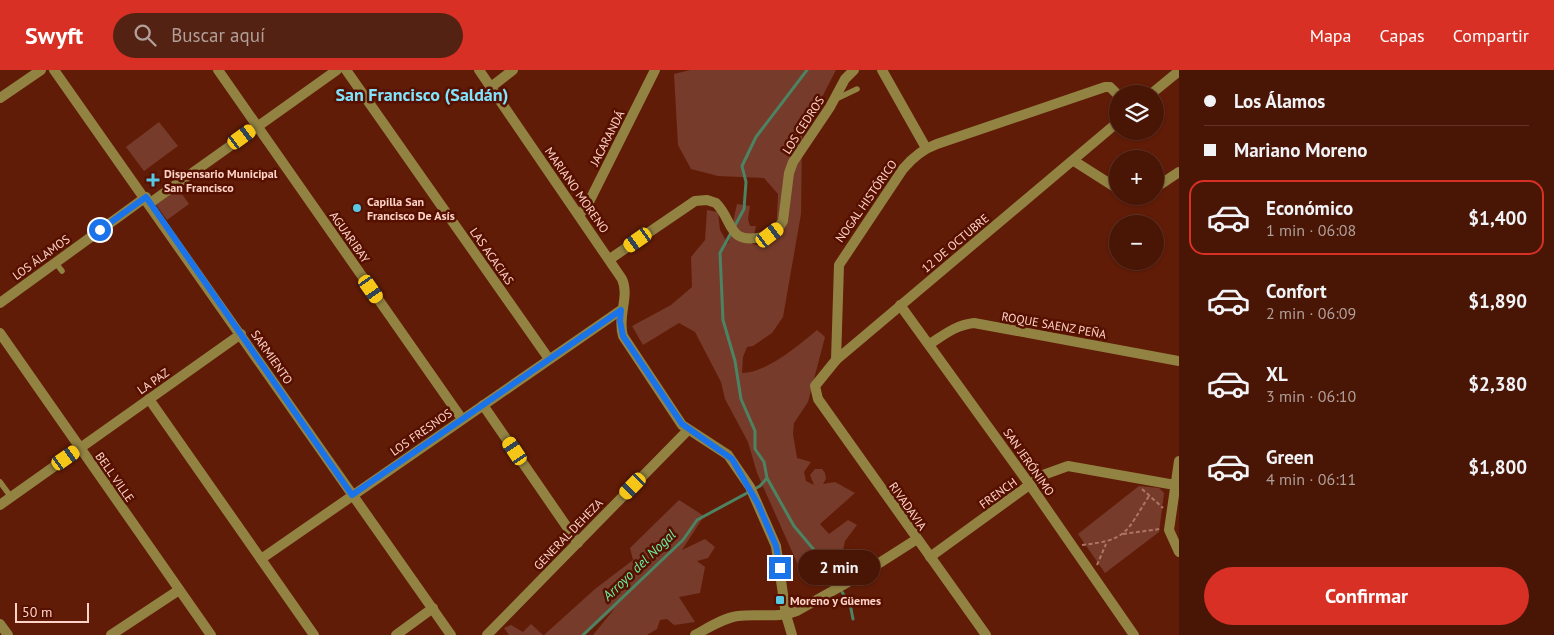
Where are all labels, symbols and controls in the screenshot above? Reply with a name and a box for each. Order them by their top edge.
search box [113,13,463,58]
text: Swyft [25,20,83,51]
icon: search [131,21,159,49]
text: Buscar aquí [171,23,265,47]
text: Mapa [1310,24,1352,47]
text: Capas [1380,24,1425,47]
text: Compartir [1453,24,1529,47]
district label: San Francisco (Saldán) [336,83,508,106]
map controls [1109,85,1164,270]
button: layers [1109,85,1164,140]
text: Los Álamos [1234,89,1325,113]
street label: LOS CEDROS [779,93,827,157]
street label: JACARANDÁ [586,108,627,169]
car [225,122,258,152]
text: Mariano Moreno [1234,138,1367,162]
street label: MARIANO MORENO [542,144,612,236]
button: + [1109,150,1164,205]
street label: NOGAL HISTÓRICO [832,157,900,245]
place label: Dispensario Municipal San Francisco [164,166,278,195]
marker: Dispensario Municipal San Francisco [146,173,160,187]
place label: Capilla San Francisco De Asís [367,194,455,223]
icon: car [1206,195,1251,240]
text: Económico [1266,196,1353,220]
marker: Capilla San Francisco De Asís [351,202,363,214]
text: $1,400 [1468,206,1527,230]
street label: AGUARIBAY [327,208,373,266]
street label: 12 DE OCTUBRE [918,210,992,276]
button: − [1109,215,1164,270]
route start [89,219,111,241]
car [753,220,786,250]
text: 1 min · 06:08 [1266,220,1356,240]
street label: LAS ACACIAS [467,225,517,287]
car [621,225,654,255]
street label: LOS ÁLAMOS [9,231,73,283]
car [356,272,385,306]
icon: car [1206,278,1251,323]
text: Confort [1266,279,1327,303]
text: $1,890 [1468,289,1527,313]
text: 2 min · 06:09 [1266,303,1356,323]
street label: ROQUE SAENZ PEÑA [1001,308,1107,342]
street label: SARMIENTO [248,327,296,387]
icon: car [1206,361,1251,406]
text: XL [1266,362,1288,386]
street label: LA PAZ [134,364,172,397]
text: $2,380 [1468,372,1527,396]
text: 3 min · 06:10 [1266,386,1356,406]
street label: LOS FRESNOS [387,405,455,459]
street label: SAN JERÓNIMO [1000,425,1058,499]
car [500,434,529,468]
car [49,443,82,473]
icon: car [1206,444,1251,489]
text: Green [1266,445,1314,469]
street label: BELL VILLE [92,449,138,505]
text: $1,800 [1468,455,1527,479]
text: 4 min · 06:11 [1266,469,1356,489]
car [617,470,648,502]
street label: FRENCH [976,474,1020,512]
street label: RIVADAVIA [886,479,930,533]
street label: GENERAL DEHEZA [530,495,606,573]
water label: Arroyo del Nogal [598,525,680,605]
callout: 2 min [798,550,880,586]
route end [769,557,791,579]
text: 2 min [819,557,859,577]
button: Confirmar [1204,567,1529,625]
place label: Moreno y Güemes [790,593,881,608]
marker: Moreno y Güemes [774,594,786,606]
scale bar [15,600,89,623]
text: 50 m [22,603,52,621]

